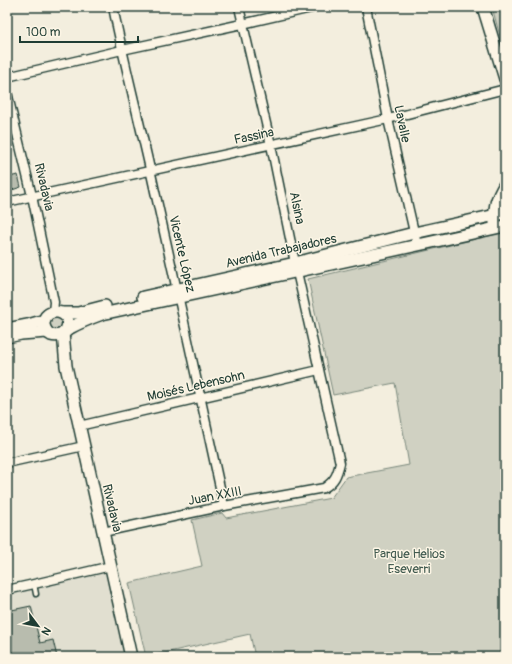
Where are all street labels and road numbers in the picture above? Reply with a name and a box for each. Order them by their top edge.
street label: Lavalle [390,104,414,145]
street label: Fassina [233,124,275,148]
street label: Rivadavia [31,161,57,213]
street label: Alsina [286,190,308,226]
street label: Vicente López [165,214,199,294]
street label: Avenida Trabajadores [224,230,338,272]
street label: Moisés Lebensohn [146,367,246,405]
street label: Rivadavia [99,482,125,534]
street label: Juan XXIII [187,483,243,509]

